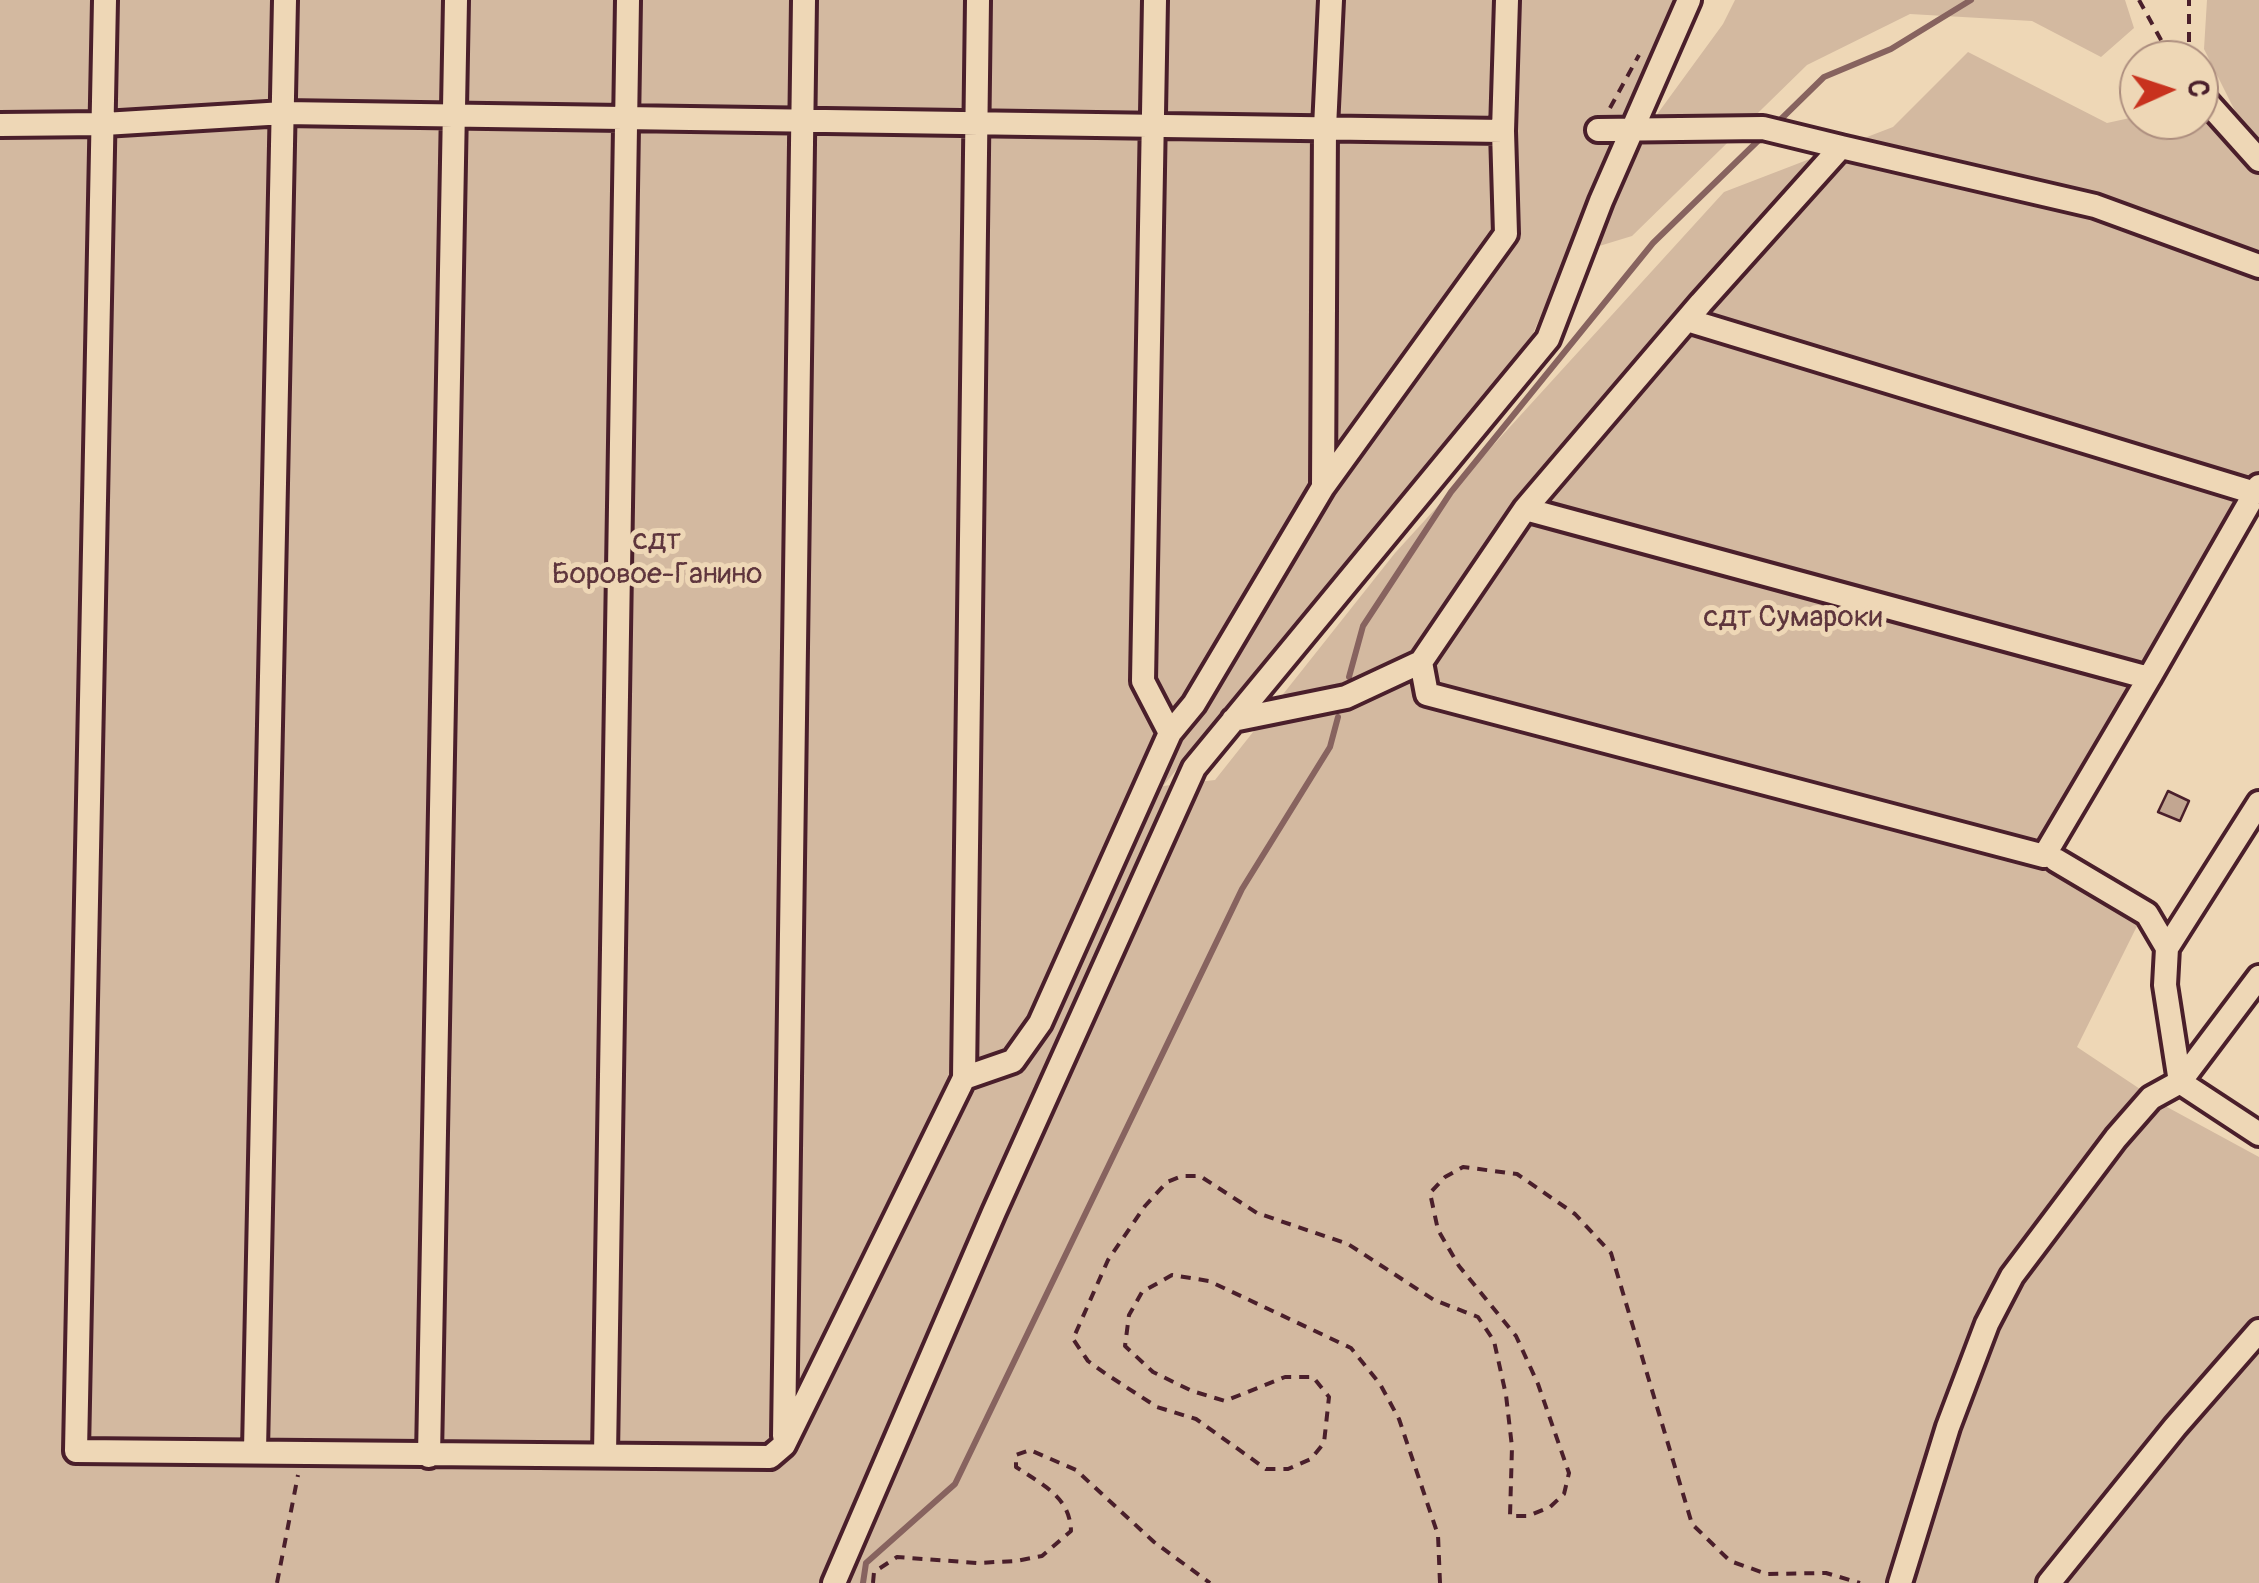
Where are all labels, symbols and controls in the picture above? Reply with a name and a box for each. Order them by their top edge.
north arrow [2119,40,2219,140]
text: С [2180,79,2215,98]
park label: сдт Боровое-Ганино [552,523,762,594]
park label: сдт Сумароки [1704,600,1882,636]

